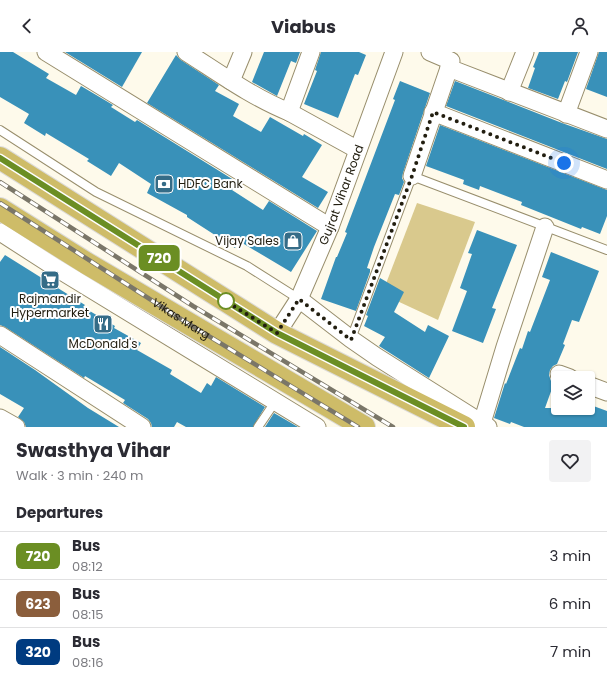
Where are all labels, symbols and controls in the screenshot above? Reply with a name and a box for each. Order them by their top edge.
text: Viabus [271,14,336,39]
icon: back [16,15,38,37]
icon: person [569,15,591,37]
street label: Gujrat Vihar Road [314,142,367,248]
your location [554,153,574,173]
bank icon: HDFC Bank [153,173,175,195]
place label: HDFC Bank [178,175,243,192]
shop icon: Vijay Sales [282,230,304,252]
place label: Vijay Sales [215,232,279,249]
line badge: 720 [136,245,182,271]
text: 720 [147,248,171,268]
supermarket icon: Rajmandir Hypermarket [39,269,61,291]
place label: Rajmandir Hypermarket [11,290,89,321]
unlabelled marker [217,292,235,310]
street label: Vikas Marg [149,294,214,343]
restaurant icon: McDonald's [92,313,114,335]
place label: McDonald's [69,335,137,352]
map controls [551,371,595,415]
button: layers [551,371,595,415]
text: Swasthya Vihar [16,437,170,464]
button: heart [549,440,591,482]
text: Walk · 3 min · 240 m [16,466,143,485]
text: Departures [16,502,103,523]
text: Bus [72,535,100,556]
text: 3 min [549,545,591,566]
text: 720 [26,546,50,566]
text: 08:12 [72,557,103,576]
text: Bus [72,583,100,604]
text: 6 min [549,593,591,614]
text: 623 [25,594,51,614]
text: 08:15 [72,605,103,624]
text: Bus [72,631,100,652]
text: 7 min [550,641,591,662]
text: 320 [25,642,51,662]
text: 08:16 [72,653,104,672]

